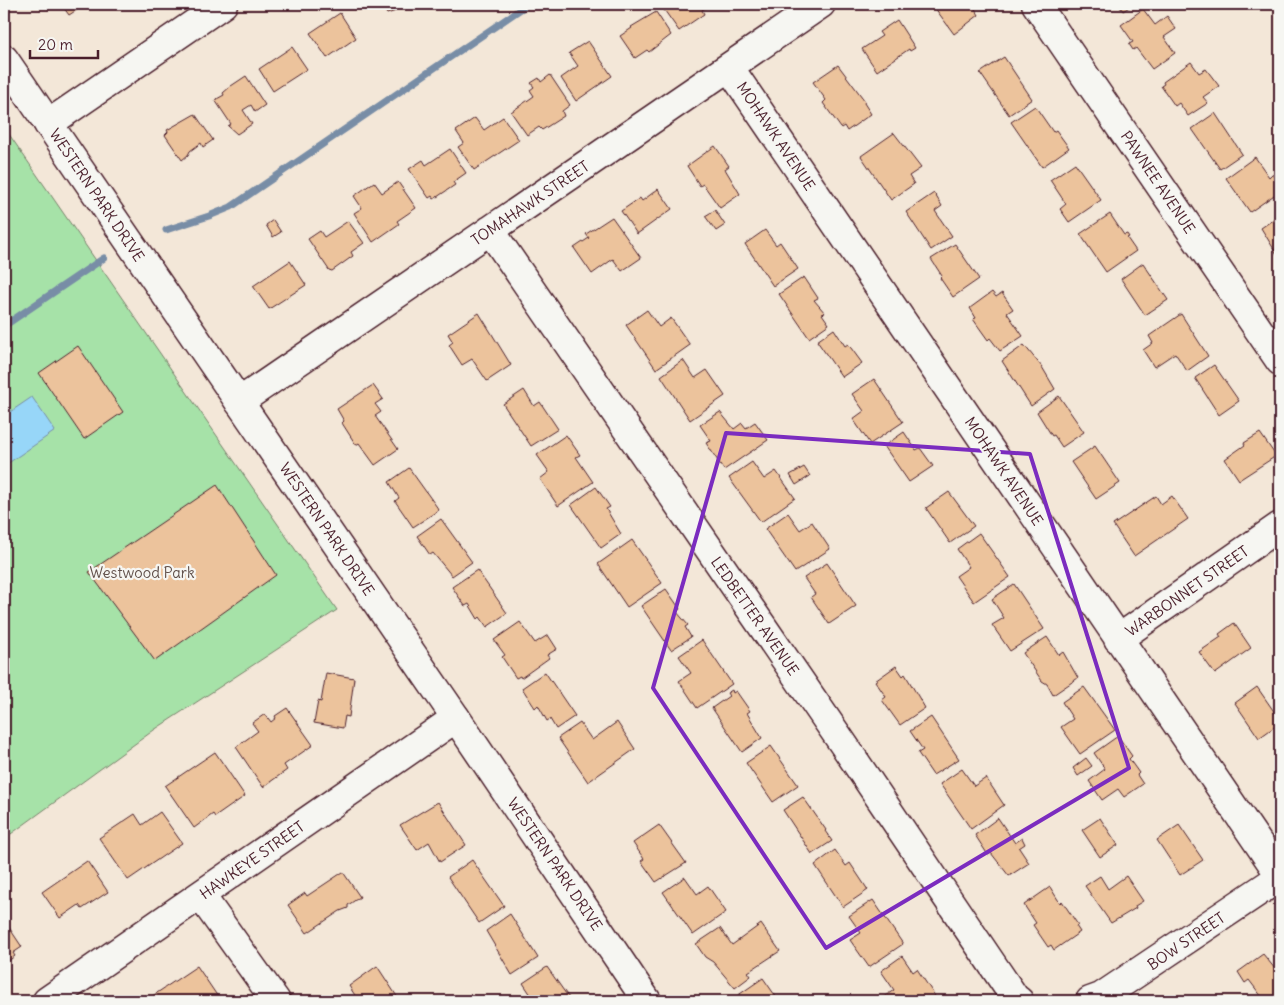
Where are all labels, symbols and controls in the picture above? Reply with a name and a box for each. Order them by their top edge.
scale bar [30,28,98,60]
text: 20 m [38,35,73,54]
street label: MOHAWK AVENUE [733,78,819,194]
street label: WESTERN PARK DRIVE [45,125,149,265]
street label: PAWNEE AVENUE [1117,127,1199,237]
street label: TOMAHAWK STREET [467,156,593,250]
street label: MOHAWK AVENUE [961,413,1047,529]
street label: WESTERN PARK DRIVE [275,459,379,599]
street label: WARBONNET STREET [1122,541,1252,641]
street label: LEDBETTER AVENUE [707,553,803,679]
park label: Westwood Park [89,563,195,582]
street label: WESTERN PARK DRIVE [503,794,607,934]
street label: HAWKEYE STREET [196,817,308,903]
street label: BOW STREET [1144,908,1229,974]

